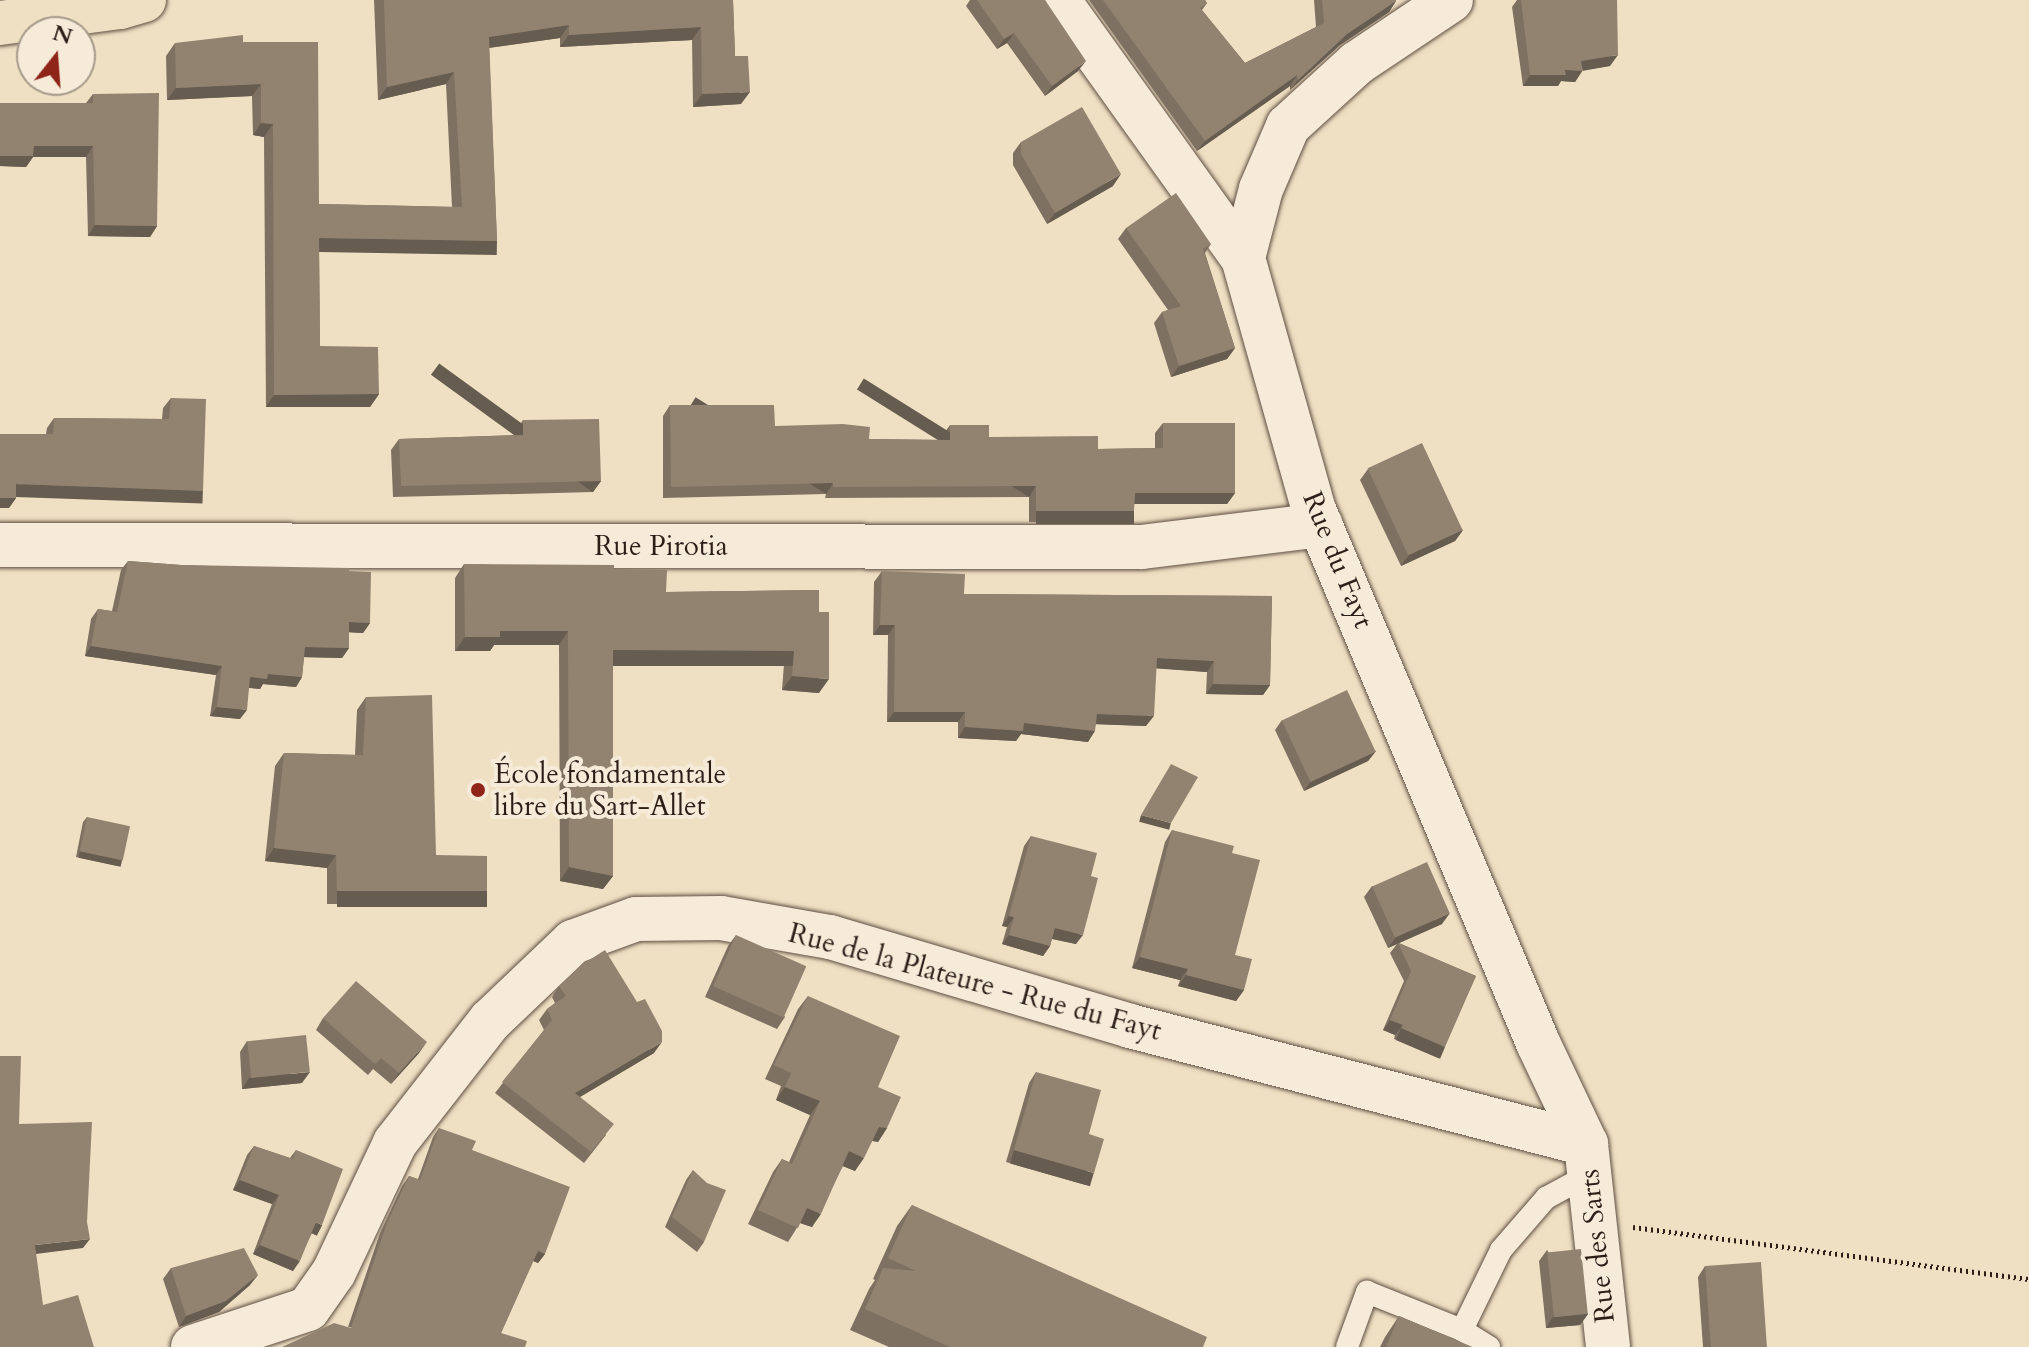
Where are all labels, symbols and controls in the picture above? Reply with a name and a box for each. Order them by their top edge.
north arrow [16,16,96,96]
text: N [49,18,76,52]
street label: Rue du Fayt [1295,487,1381,633]
street label: Rue Pirotia [594,529,728,563]
place label: École fondamentale libre du Sart-Allet [494,757,726,823]
marker: École fondamentale libre du Sart-Allet [469,781,487,799]
street label: Rue de la Plateure - Rue du Fayt [785,916,1165,1048]
street label: Rue des Sarts [1572,1168,1622,1324]

